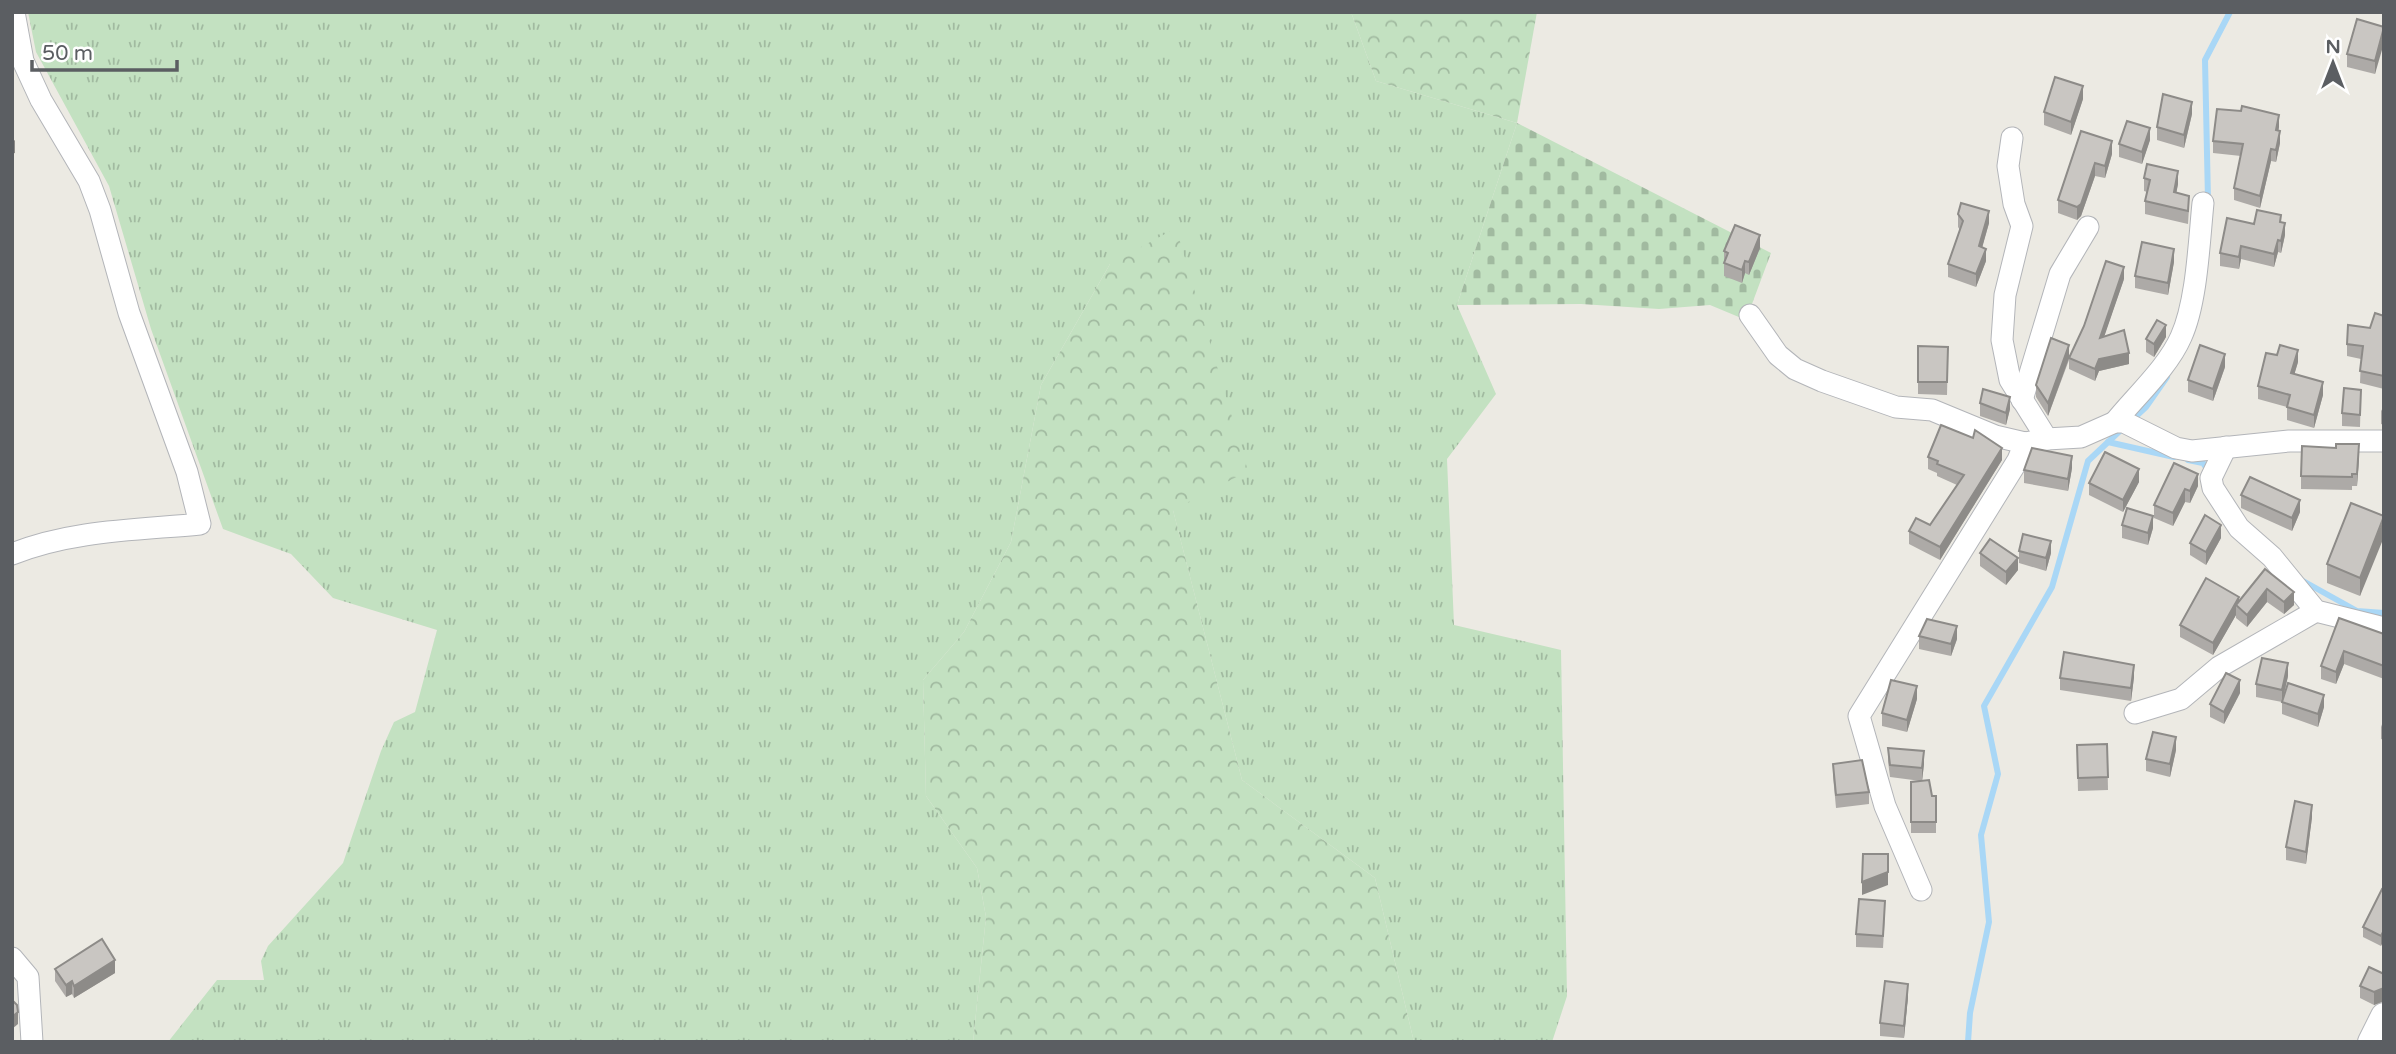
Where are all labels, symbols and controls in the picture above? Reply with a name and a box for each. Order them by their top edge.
scale bar [32,28,177,72]
north arrow [2298,28,2368,98]
text: N [2325,36,2341,58]
text: 50 m [42,41,93,66]

